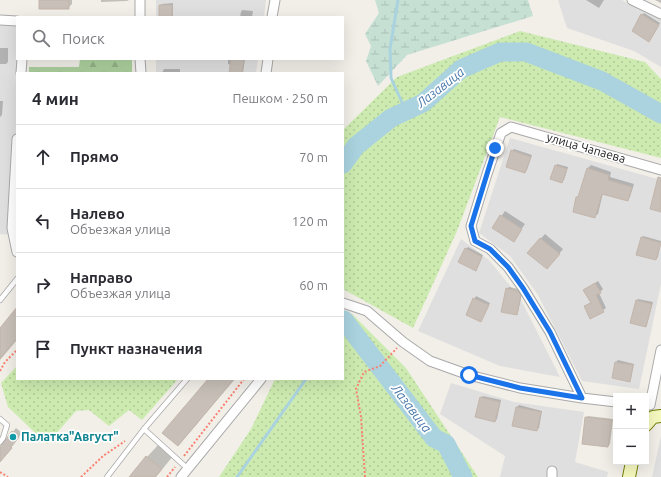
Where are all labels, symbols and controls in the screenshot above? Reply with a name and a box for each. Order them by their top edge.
search box [16,16,344,60]
icon: search [30,27,52,49]
text: Поиск [62,30,105,47]
water label: Лазавица [413,64,467,110]
text: 4 мин [32,89,79,108]
text: Пешком · 250 m [232,91,328,105]
street label: улица Чапаева [545,130,627,165]
route end [486,139,504,157]
icon: ahead [32,146,54,168]
text: Прямо [70,148,119,165]
text: 70 m [299,150,328,164]
text: Налево [70,205,125,222]
icon: left [32,210,54,232]
text: 120 m [292,214,328,228]
text: Объезжая улица [70,222,171,236]
text: Направо [70,269,133,286]
icon: right [32,274,54,296]
text: 60 m [299,278,328,292]
text: Объезжая улица [70,286,171,300]
icon: arrive [32,338,54,360]
text: Пункт назначения [70,340,203,357]
route start [460,366,478,384]
water label: Лазавица [389,380,435,435]
map controls [613,393,649,465]
button: + [613,393,649,429]
button: − [613,429,649,465]
place label: Палатка"Август" [21,430,119,443]
marker: Палатка"Август" [8,432,18,442]

